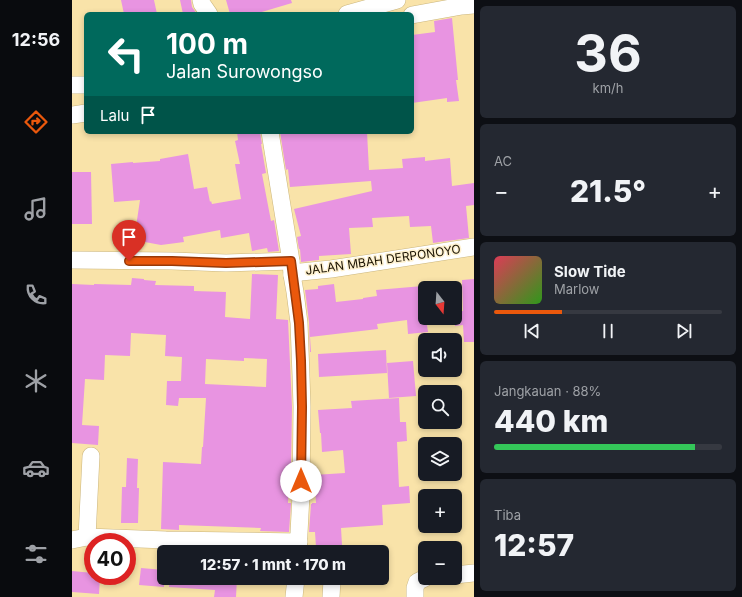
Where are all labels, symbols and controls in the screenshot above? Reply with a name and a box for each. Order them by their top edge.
text: 36 [574,22,642,85]
text: 100 m [166,27,248,61]
icon: left [100,28,152,80]
text: 12:56 [12,29,60,50]
text: Jalan Surowongso [166,61,323,82]
text: km/h [593,80,623,96]
icon: arrive [137,104,159,126]
text: Lalu [100,106,129,125]
icon: directions [22,108,50,136]
text: AC [494,153,512,169]
text: 21.5° [570,173,646,209]
text: − [494,178,509,204]
text: + [707,178,722,204]
icon: music [22,195,50,223]
pin [112,220,146,261]
icon: arrive [118,226,140,248]
street label: JALAN MBAH DERPONOYO [304,241,462,278]
text: Slow Tide [554,262,626,281]
icon: phone [22,281,50,309]
north arrow [418,281,462,325]
map controls [418,281,462,585]
text: Marlow [554,281,600,297]
icon: previous [521,320,543,342]
icon: pause [597,320,619,342]
icon: next [673,320,695,342]
button: sound [418,333,462,377]
icon: climate [22,367,50,395]
text: Jangkauan · 88% [494,383,601,399]
button: search [418,385,462,429]
text: 440 km [494,403,608,439]
button: layers [418,437,462,481]
icon: car [22,454,50,482]
position arrow [280,460,322,502]
button: + [418,489,462,533]
text: Tiba [494,507,521,523]
text: 12:57 [494,527,574,563]
speed limit sign: 40 [84,533,136,585]
icon: filters [22,540,50,568]
button: − [418,541,462,585]
text: 12:57 · 1 mnt · 170 m [200,555,346,574]

